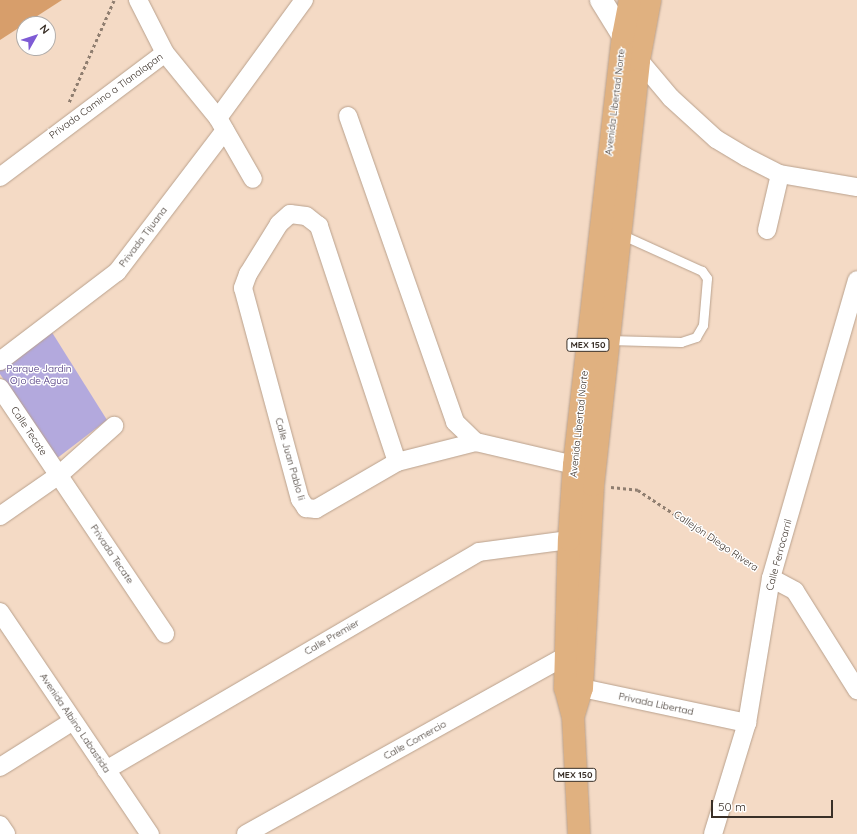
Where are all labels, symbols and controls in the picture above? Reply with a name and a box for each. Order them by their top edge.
north arrow [16,16,56,56]
text: N [37,22,53,37]
street label: Avenida Libertad Norte [603,48,627,156]
street label: Privada Camino a Tlanalapan [47,51,165,141]
street label: Privada Tijuana [116,204,170,270]
road number: MEX 150 [566,338,610,352]
park label: Parque Jardin Ojo de Agua [6,362,72,386]
street label: Avenida Libertad Norte [567,370,591,478]
street label: Calle Tecate [8,404,50,458]
street label: Calle Juan Pablo Ii [273,416,307,502]
street label: Callejón Diego Rivera [672,508,760,574]
street label: Calle Ferrocarril [764,518,794,592]
street label: Privada Tecate [88,522,136,586]
street label: Calle Premier [302,616,362,658]
street label: Avenida Albino Labastida [37,671,113,775]
street label: Privada Libertad [617,690,695,718]
street label: Calle Comercio [382,718,448,762]
road number: MEX 150 [553,768,597,782]
scale bar [713,792,835,818]
text: 50 m [718,799,746,814]

